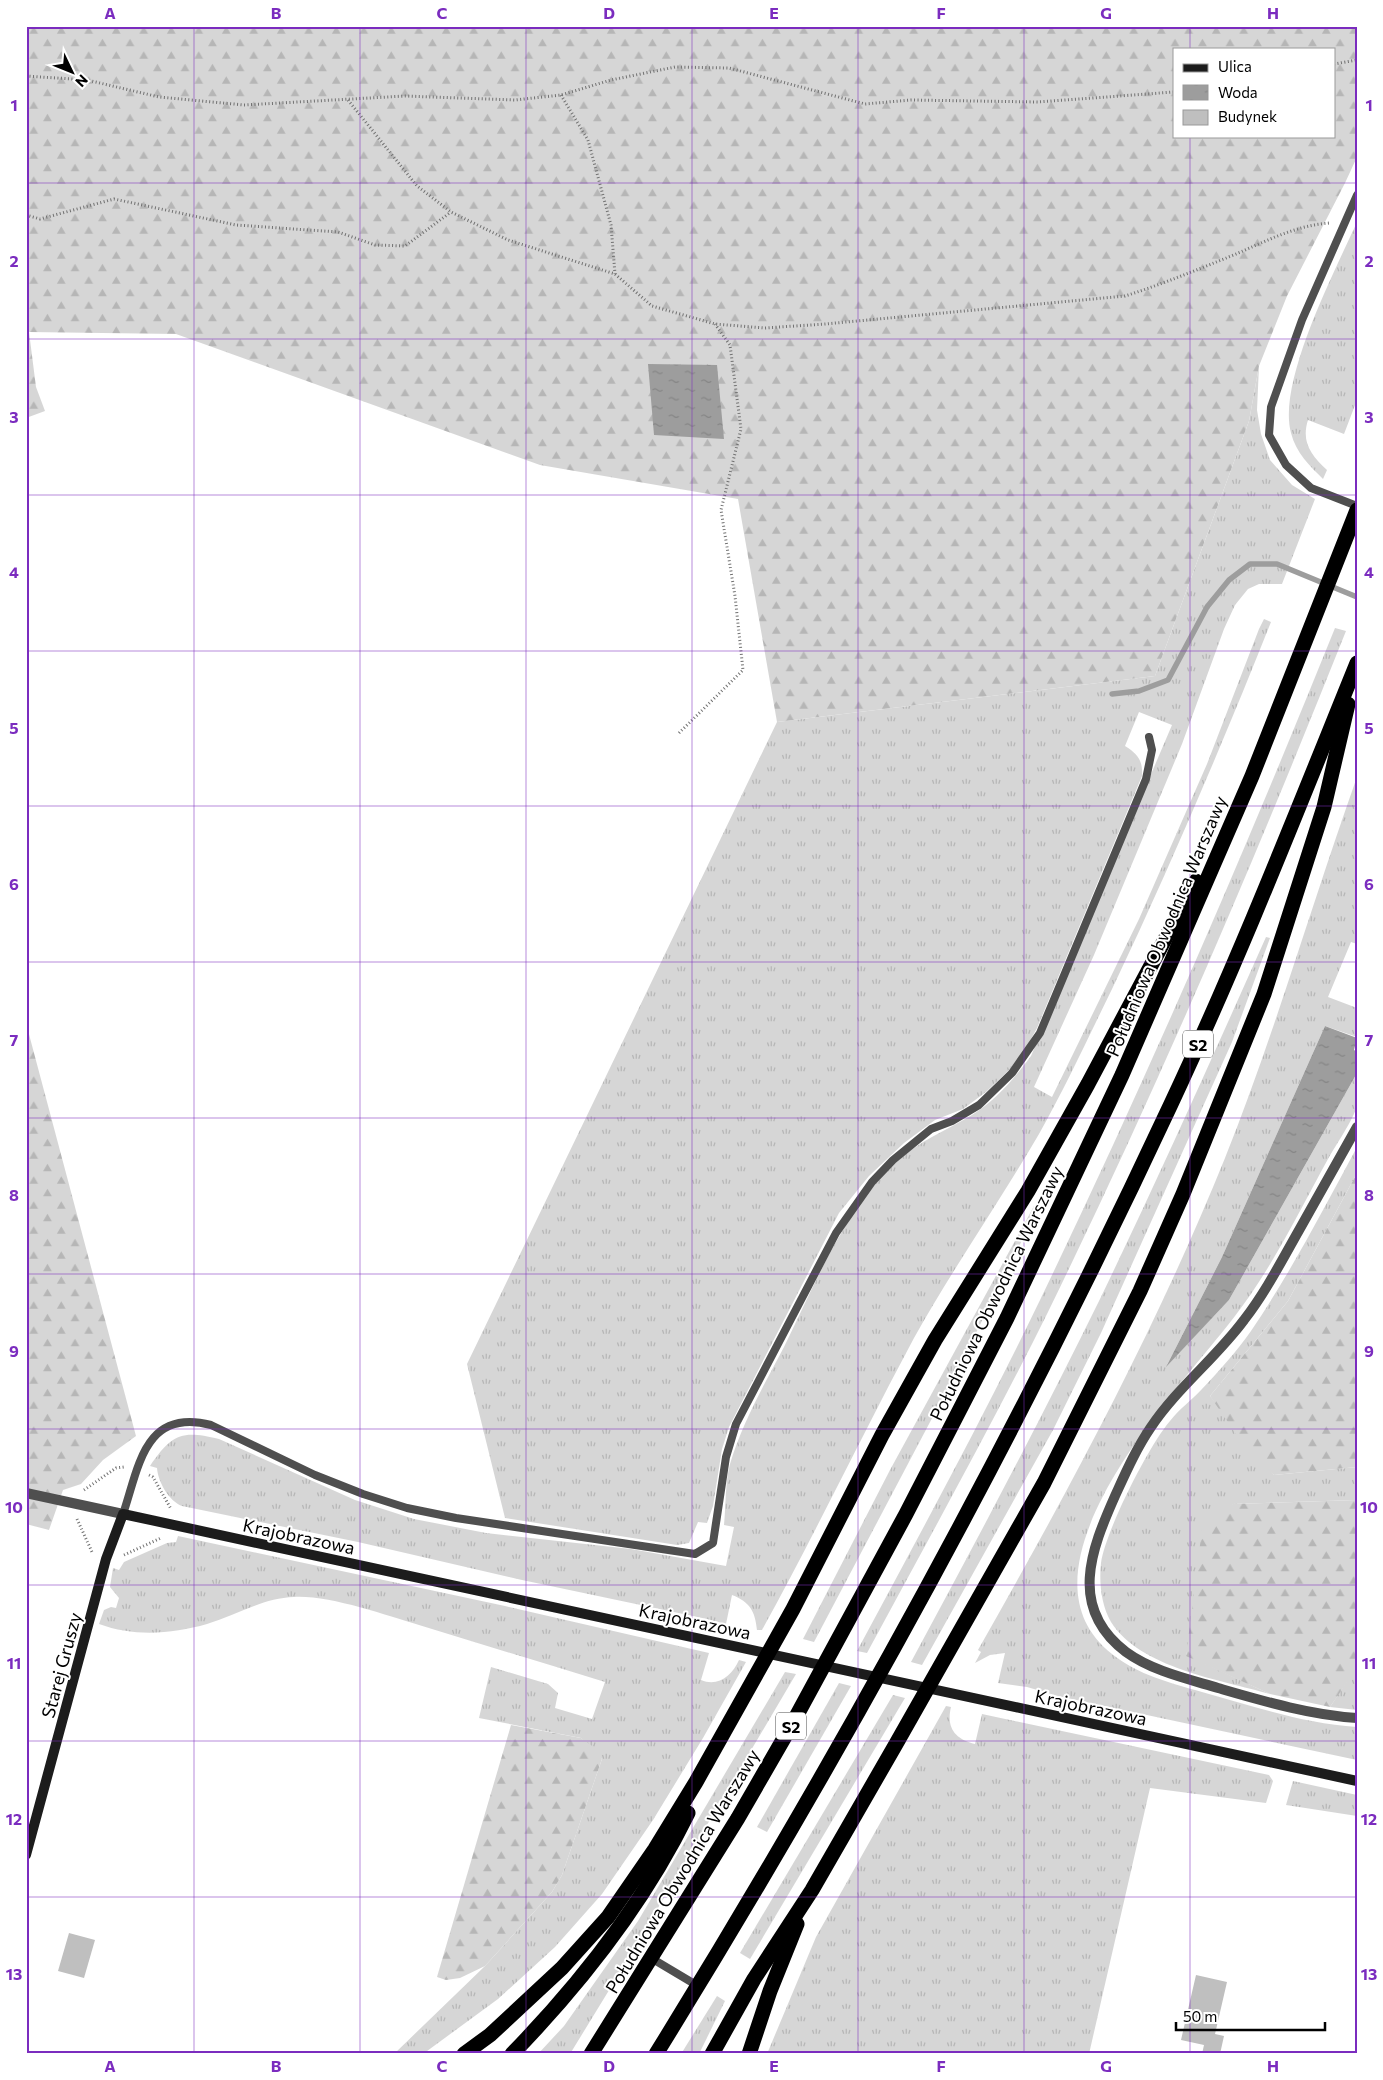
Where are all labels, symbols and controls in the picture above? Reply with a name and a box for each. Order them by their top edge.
text: A [104,3,116,22]
text: B [271,3,282,22]
text: C [437,3,448,22]
text: D [603,3,615,22]
text: E [769,3,779,22]
text: F [936,3,946,22]
text: G [1100,3,1112,22]
text: H [1267,3,1279,22]
north arrow [48,48,98,98]
legend [1173,48,1336,138]
text: Ulica [1218,57,1252,75]
text: N [72,72,92,91]
text: Woda [1218,83,1258,101]
text: 1 [10,95,18,114]
text: 1 [1365,95,1373,114]
text: Budynek [1218,107,1277,125]
text: 2 [9,251,19,270]
text: 2 [1364,251,1374,270]
text: 3 [9,407,19,426]
text: 3 [1364,407,1374,426]
text: 4 [9,562,19,581]
text: 4 [1364,562,1374,581]
text: 5 [9,718,19,737]
text: 5 [1364,718,1374,737]
street label: Południowa Obwodnica Warszawy [1101,792,1231,1060]
text: 6 [9,874,19,893]
text: 6 [1364,874,1374,893]
text: 7 [10,1030,19,1049]
road number: S2 [1183,1030,1213,1058]
text: 7 [1365,1030,1374,1049]
street label: Południowa Obwodnica Warszawy [925,1162,1067,1424]
text: 8 [9,1185,19,1204]
text: 8 [1364,1185,1374,1204]
text: 9 [9,1341,19,1360]
text: 9 [1364,1341,1374,1360]
text: 10 [5,1497,23,1516]
text: 10 [1360,1497,1378,1516]
street label: Krajobrazowa [241,1513,357,1559]
street label: Krajobrazowa [637,1598,753,1644]
street label: Starej Gruszy [36,1610,86,1720]
text: 11 [7,1653,21,1672]
text: 11 [1362,1653,1376,1672]
street label: Krajobrazowa [1033,1684,1149,1730]
road number: S2 [776,1712,806,1740]
street label: Południowa Obwodnica Warszawy [600,1745,764,1997]
text: 12 [6,1809,22,1828]
text: 12 [1361,1809,1377,1828]
text: 13 [6,1964,22,1983]
text: 13 [1361,1964,1377,1983]
scale bar [1176,2000,1324,2032]
text: 50 m [1183,2007,1217,2025]
text: A [104,2056,116,2075]
text: B [271,2056,282,2075]
text: C [437,2056,448,2075]
text: D [603,2056,615,2075]
text: E [769,2056,779,2075]
text: F [936,2056,946,2075]
text: G [1100,2056,1112,2075]
text: H [1267,2056,1279,2075]

